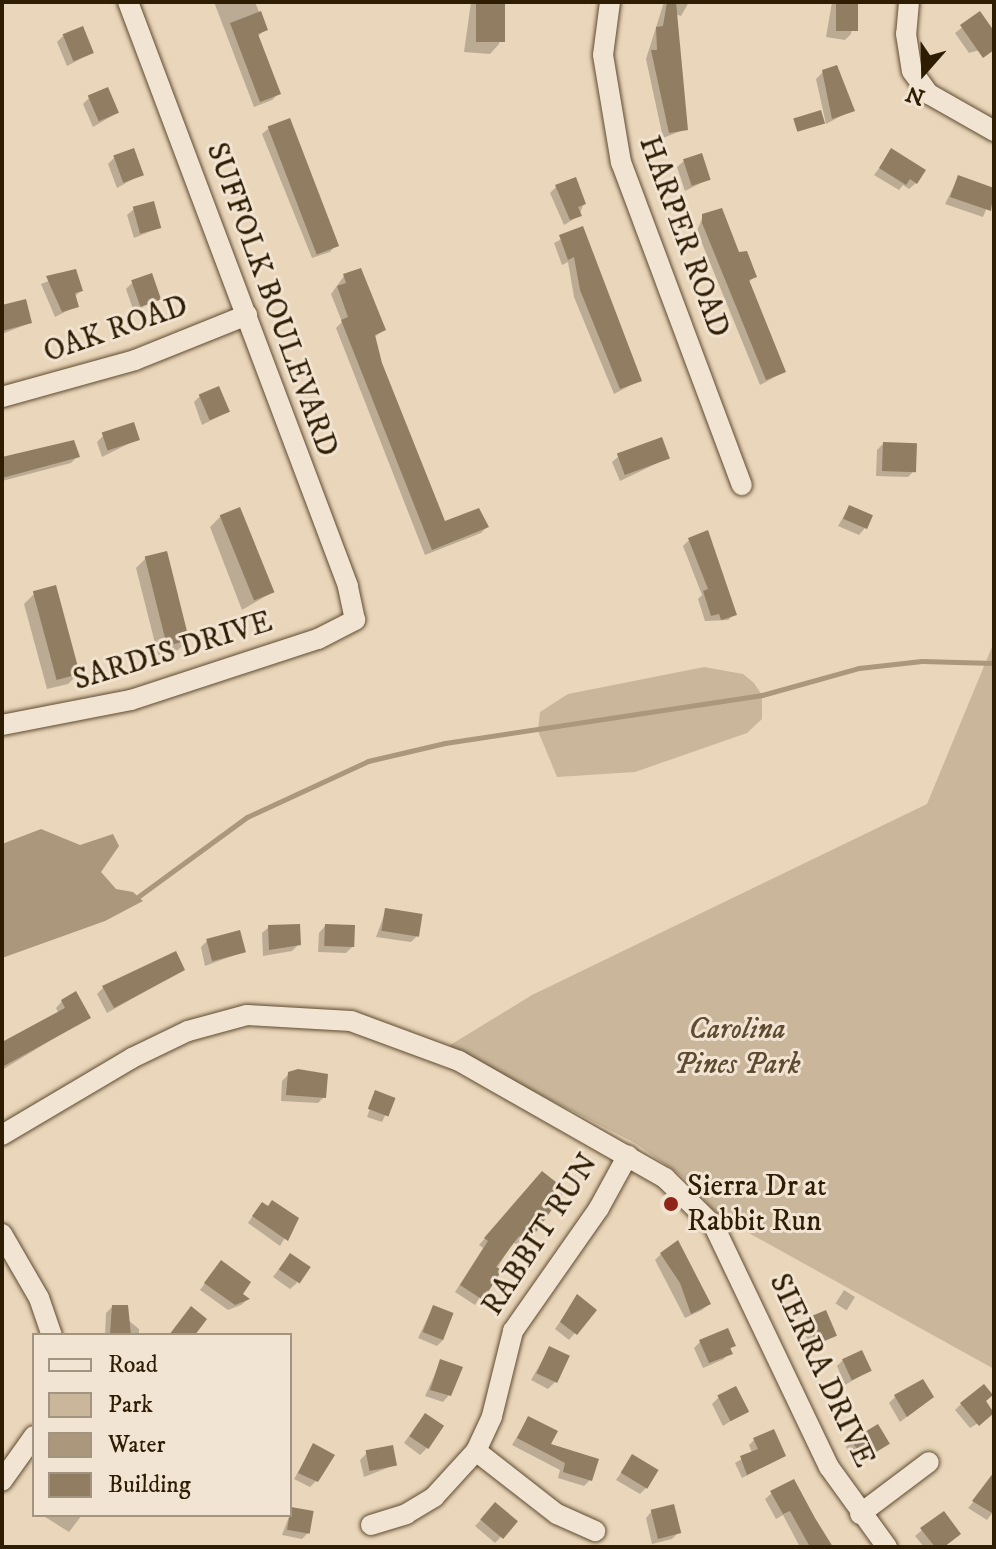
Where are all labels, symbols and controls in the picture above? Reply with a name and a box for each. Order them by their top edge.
north arrow [884,32,964,112]
text: N [903,79,929,111]
street label: HARPER ROAD [630,131,736,343]
street label: SUFFOLK BOULEVARD [197,138,345,462]
street label: OAK ROAD [39,289,193,371]
street label: SARDIS DRIVE [69,605,277,699]
park label: Carolina Pines Park [673,1012,801,1082]
street label: RABBIT RUN [475,1147,607,1323]
place label: Sierra Dr at Rabbit Run [687,1169,827,1240]
marker: Sierra Dr at Rabbit Run [662,1195,680,1213]
street label: SIERRA DRIVE [760,1269,882,1473]
legend [32,1333,292,1517]
text: Road [108,1350,158,1380]
text: Park [108,1390,153,1420]
text: Water [108,1430,165,1460]
text: Building [108,1470,191,1500]

